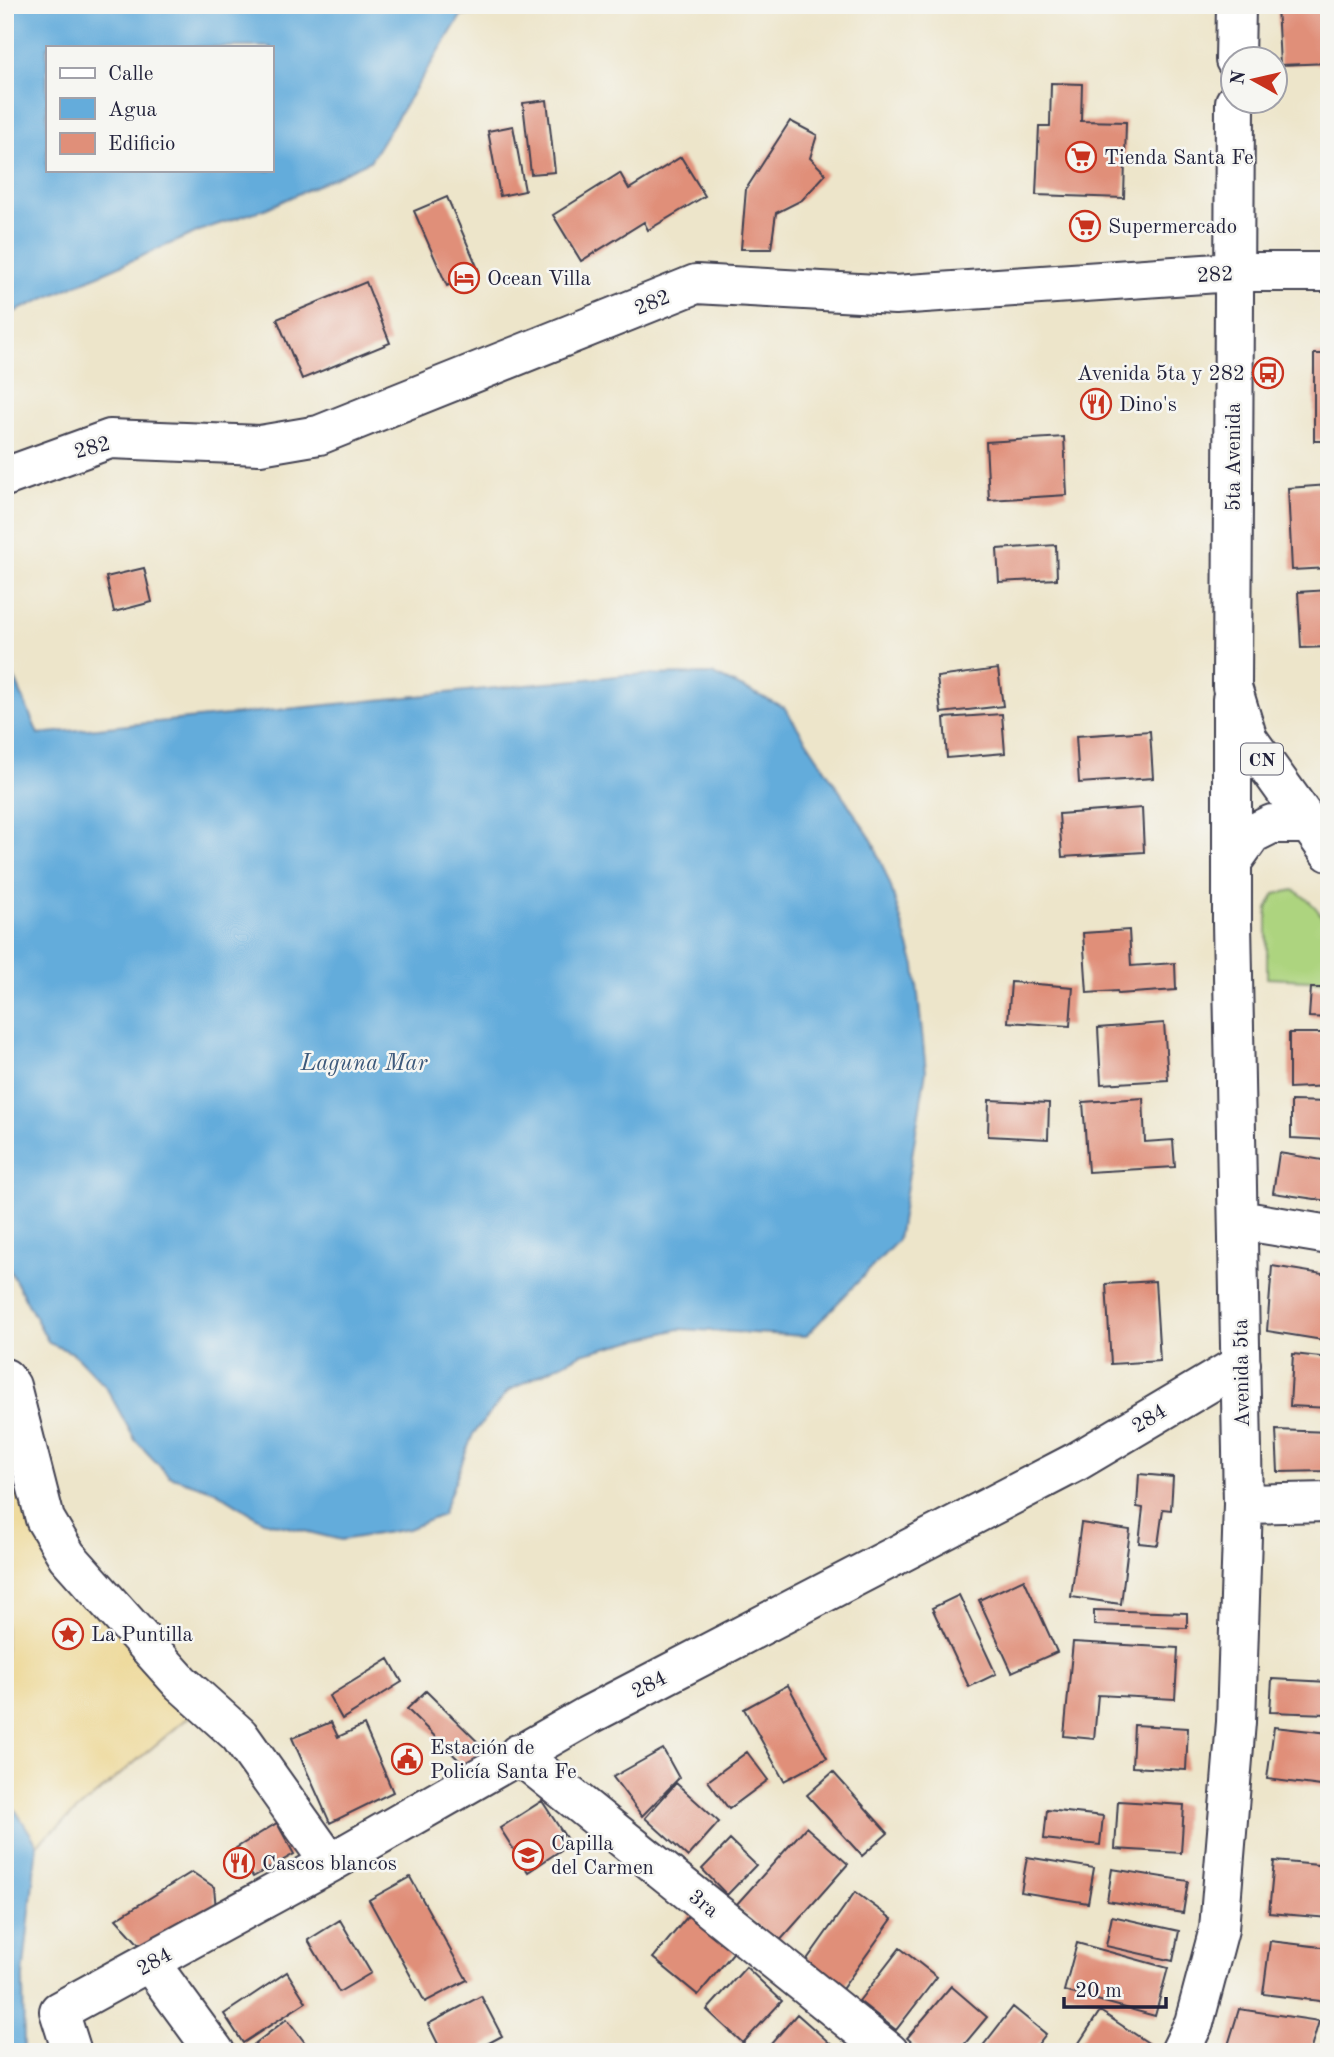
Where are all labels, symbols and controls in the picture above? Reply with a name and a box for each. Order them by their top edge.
legend [46,46,273,172]
north arrow [1218,46,1288,116]
text: Calle [108,64,153,85]
text: N [1229,69,1250,86]
text: Agua [108,100,157,121]
text: Edificio [108,134,176,155]
supermarket icon: Tienda Santa Fe [1064,140,1098,174]
place label: Tienda Santa Fe [1104,148,1254,169]
supermarket icon: Supermercado [1068,209,1102,243]
place label: Supermercado [1108,217,1237,238]
hotel icon: Ocean Villa [447,261,481,295]
street label: 282 [1196,264,1234,287]
place label: Ocean Villa [487,269,591,290]
street label: 282 [632,287,673,320]
bus stop icon: Avenida 5ta y 282 [1251,356,1285,390]
place label: Avenida 5ta y 282 [1077,364,1245,385]
restaurant icon: Dino's [1079,387,1113,421]
place label: Dino's [1119,395,1177,416]
street label: 5ta Avenida [1224,403,1245,511]
street label: 282 [72,434,113,463]
road number: CN [1241,744,1283,774]
water label: Laguna Mar [300,1052,429,1076]
street label: Avenida 5ta [1231,1318,1254,1427]
street label: 284 [1129,1401,1171,1438]
place icon: La Puntilla [51,1617,85,1651]
place label: La Puntilla [91,1625,193,1646]
street label: 284 [629,1668,671,1703]
place label: Estación de Policía Santa Fe [430,1738,577,1783]
public building icon: Estación de Policía Santa Fe [390,1742,424,1776]
place label: Capilla del Carmen [551,1834,654,1879]
school or university icon: Capilla del Carmen [511,1838,545,1872]
restaurant icon: Cascos blancos [222,1846,256,1880]
place label: Cascos blancos [262,1854,397,1875]
street label: 3ra [684,1886,722,1922]
street label: 284 [134,1944,176,1980]
scale bar [1064,1966,1166,2010]
text: 20 m [1075,1981,1122,2002]

